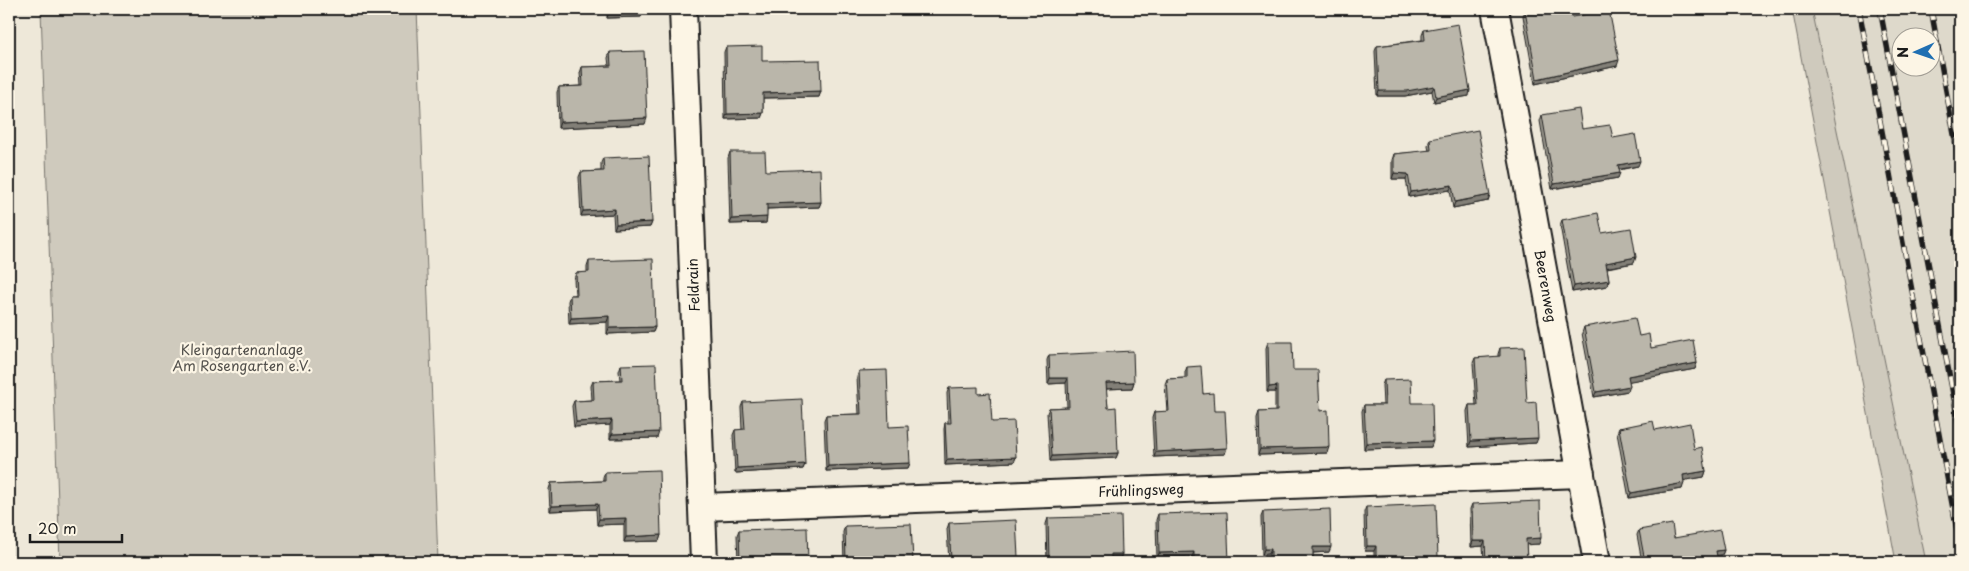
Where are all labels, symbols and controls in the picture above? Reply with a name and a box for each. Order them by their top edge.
north arrow [1892,28,1942,78]
text: N [1892,47,1913,58]
street label: Beerenweg [1529,248,1563,324]
street label: Feldrain [682,258,704,312]
park label: Kleingartenanlage Am Rosengarten e.V. [173,339,311,376]
street label: Frühlingsweg [1098,478,1184,502]
scale bar [30,511,122,543]
text: 20 m [38,516,77,539]

